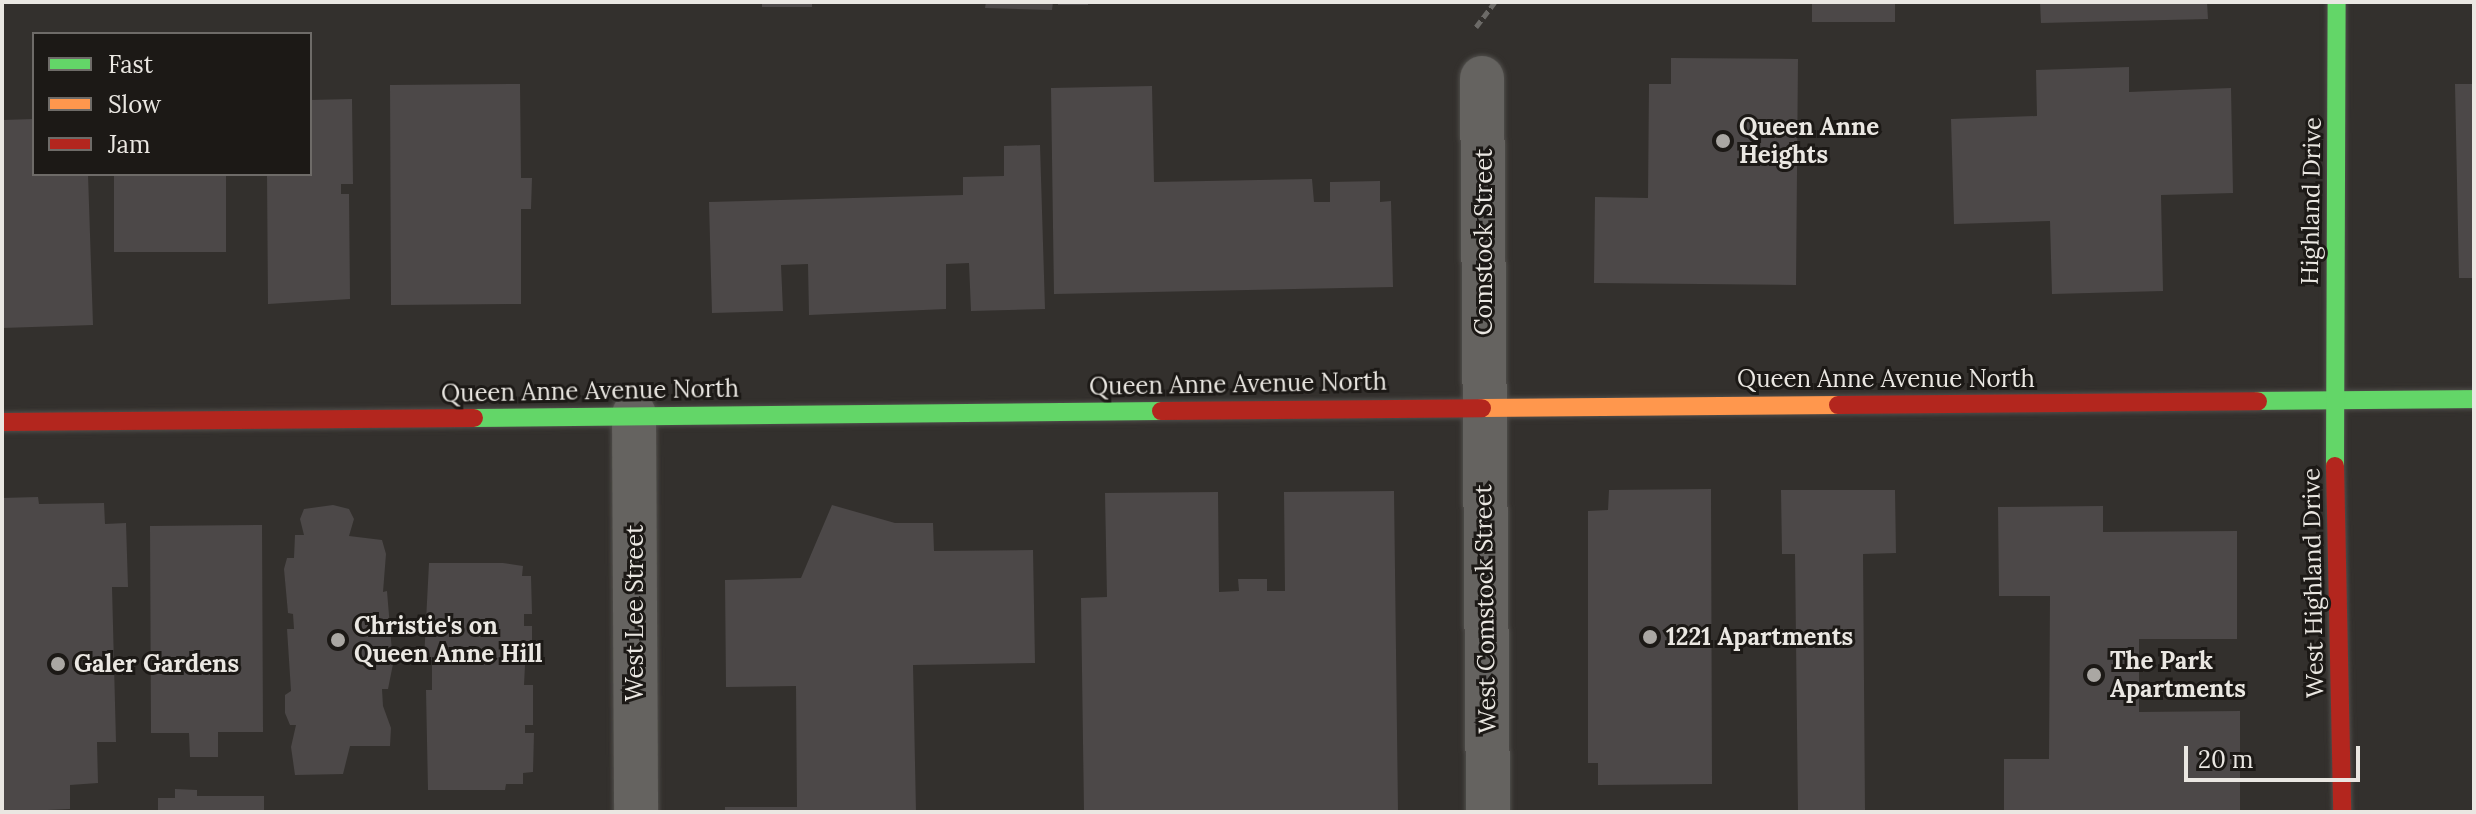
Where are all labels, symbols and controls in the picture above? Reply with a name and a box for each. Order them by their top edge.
legend [32,32,312,176]
text: Fast [108,49,153,80]
text: Slow [108,89,161,120]
place label: Queen Anne Heights [1739,113,1879,169]
street label: Highland Drive [2295,117,2327,285]
text: Jam [108,129,150,160]
marker: Queen Anne Heights [1714,132,1732,150]
street label: Comstock Street [1470,149,1498,335]
street label: Queen Anne Avenue North [1737,365,2035,393]
street label: Queen Anne Avenue North [1089,367,1387,401]
street label: Queen Anne Avenue North [441,374,739,408]
street label: West Highland Drive [2297,468,2329,698]
street label: West Comstock Street [1468,484,1502,734]
street label: West Lee Street [621,525,649,701]
place label: Christie's on Queen Anne Hill [354,612,542,668]
place label: 1221 Apartments [1666,623,1853,651]
marker: 1221 Apartments [1641,628,1659,646]
marker: Christie's on Queen Anne Hill [329,631,347,649]
place label: The Park Apartments [2110,647,2246,703]
place label: Galer Gardens [74,650,239,678]
marker: Galer Gardens [49,655,67,673]
marker: The Park Apartments [2085,666,2103,684]
scale bar [2188,730,2364,780]
text: 20 m [2198,744,2254,775]

